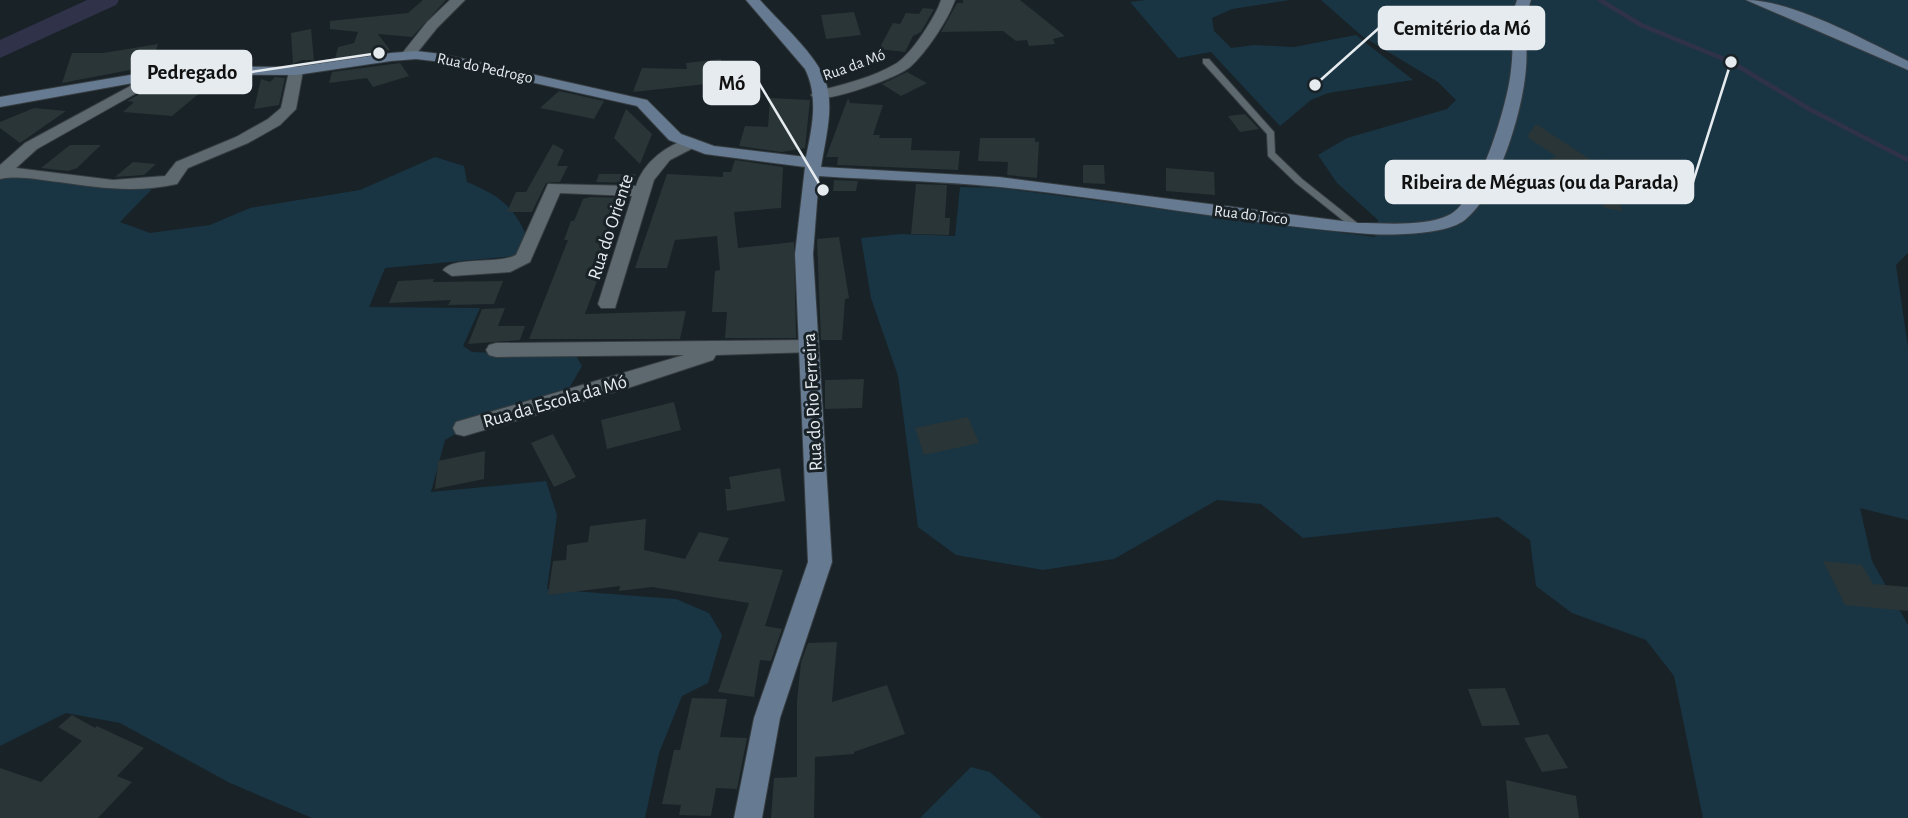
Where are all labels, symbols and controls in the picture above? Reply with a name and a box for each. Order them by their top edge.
callout: Cemitério da Mó [1379,7,1544,49]
text: Cemitério da Mó [1393,18,1531,39]
street label: Rua da Mó [821,46,888,84]
street label: Rua do Pedrogo [436,50,534,86]
callout: Pedregado [132,51,251,93]
text: Pedregado [147,62,237,83]
callout: Mó [704,62,759,104]
text: Mó [719,73,745,94]
callout: Ribeira de Méguas (ou da Parada) [1386,161,1693,203]
street label: Rua do Oriente [585,172,637,282]
text: Ribeira de Méguas (ou da Parada) [1401,172,1679,193]
street label: Rua do Toco [1213,203,1289,227]
street label: Rua do Rio Ferreira [800,332,826,472]
street label: Rua da Escola da Mó [481,372,629,432]

